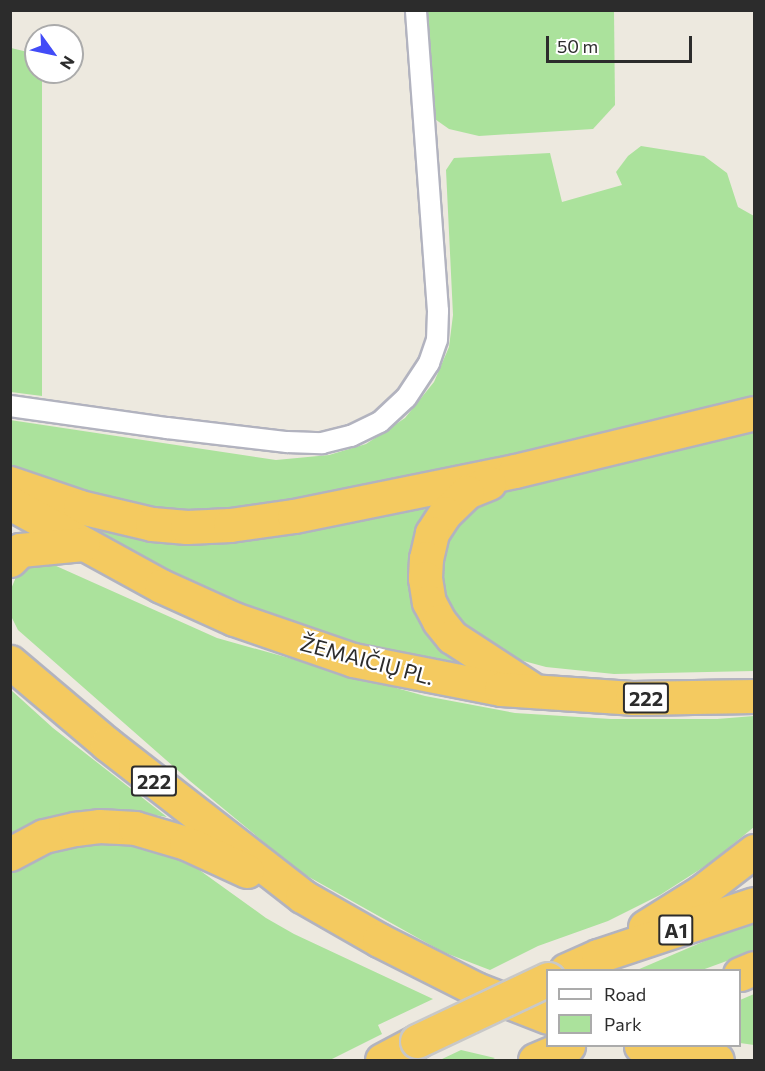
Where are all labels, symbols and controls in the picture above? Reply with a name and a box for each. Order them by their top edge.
north arrow [24,24,84,84]
scale bar [549,24,694,62]
text: 50 m [557,35,598,57]
text: N [57,53,79,73]
street label: ŽEMAIČIŲ PL. [298,630,436,690]
road number: 222 [622,681,670,715]
road number: 222 [130,764,178,798]
road number: A1 [658,913,694,947]
legend [546,969,741,1047]
text: Road [604,983,646,1005]
text: Park [604,1013,642,1035]

